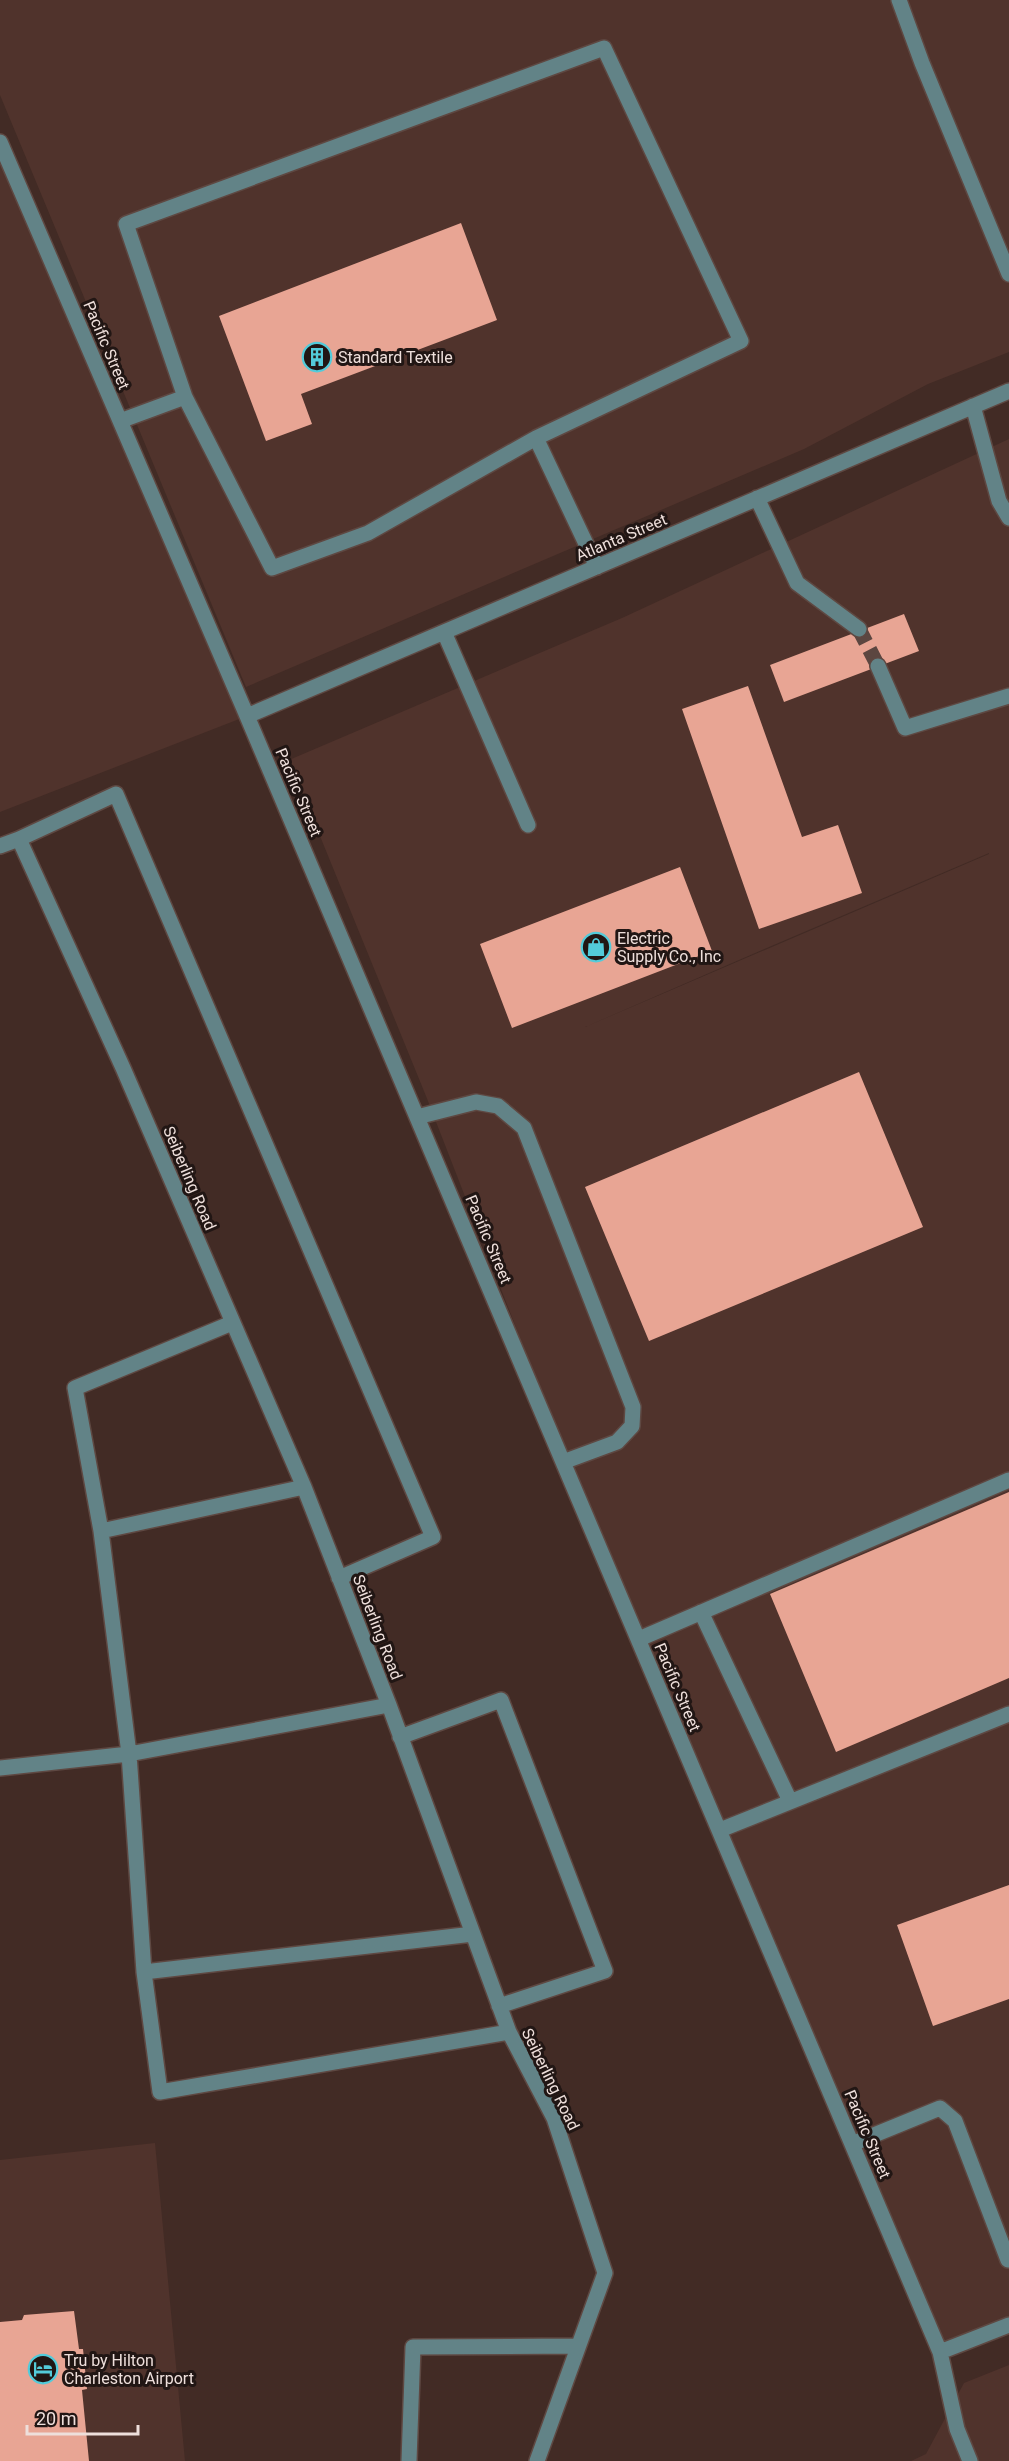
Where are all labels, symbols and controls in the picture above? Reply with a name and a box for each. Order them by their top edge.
street label: Pacific Street [79,298,134,392]
building icon: Standard Textile [301,341,333,373]
place label: Standard Textile [338,348,453,367]
street label: Atlanta Street [573,510,670,565]
street label: Pacific Street [271,745,326,839]
place label: Electric Supply Co., Inc [617,929,721,966]
shop icon: Electric Supply Co., Inc [580,931,612,963]
street label: Seiberling Road [159,1123,220,1233]
street label: Pacific Street [461,1192,516,1286]
street label: Seiberling Road [349,1572,406,1682]
street label: Pacific Street [650,1640,705,1734]
street label: Seiberling Road [518,2025,583,2133]
street label: Pacific Street [840,2087,895,2181]
place label: Tru by Hilton Charleston Airport [64,2351,194,2388]
hotel icon: Tru by Hilton Charleston Airport [27,2353,59,2385]
scale bar [27,2398,138,2436]
text: 20 m [36,2408,76,2429]

